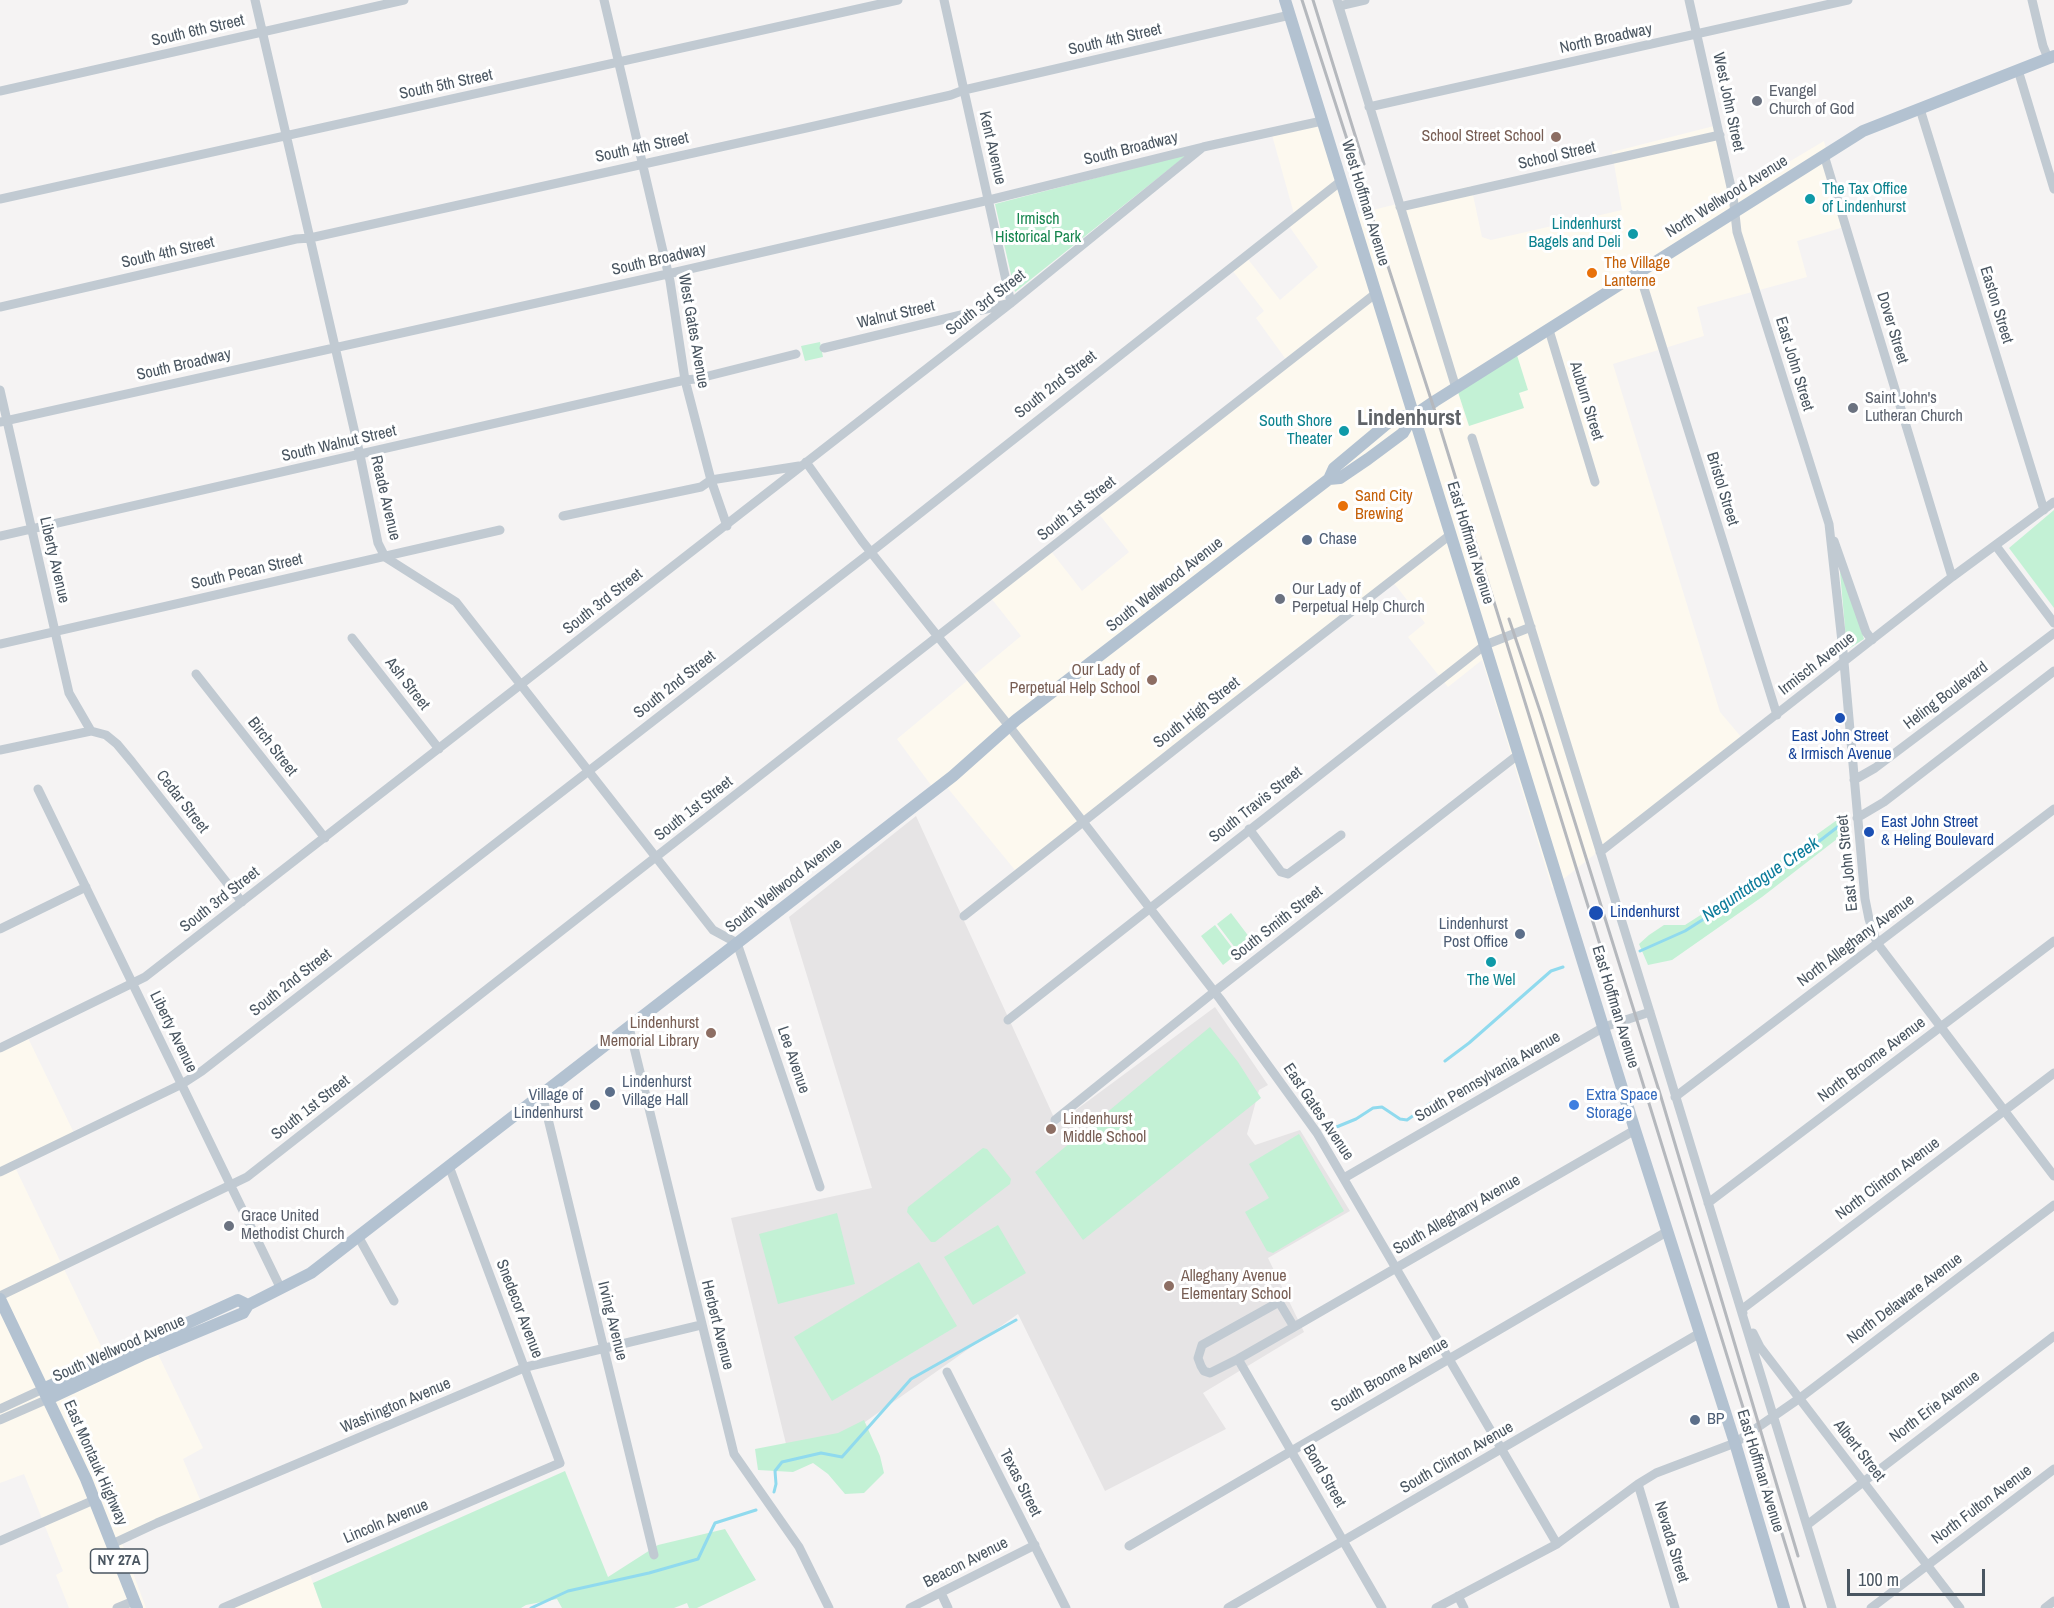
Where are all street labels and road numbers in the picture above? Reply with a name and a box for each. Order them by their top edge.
street label: South 6th Street [150,11,246,51]
street label: South 4th Street [1067,20,1163,60]
street label: North Broadway [1558,20,1654,58]
street label: West John Street [1708,51,1748,153]
street label: South 5th Street [398,66,494,104]
street label: Kent Avenue [974,109,1010,187]
street label: South Broadway [1082,128,1180,170]
street label: South 4th Street [594,129,690,167]
street label: West Hoffman Avenue [1337,138,1393,268]
street label: School Street [1516,138,1598,174]
street label: North Wellwood Avenue [1662,152,1792,242]
street label: South 4th Street [120,233,216,273]
street label: South Broadway [610,240,708,280]
street label: Easton Street [1975,264,2017,346]
street label: South 3rd Street [942,266,1030,340]
street label: West Gates Avenue [673,272,713,390]
street label: Dover Street [1872,290,1912,366]
street label: Walnut Street [855,297,937,333]
street label: East John Street [1771,315,1817,413]
street label: South Broadway [135,345,233,385]
street label: South 2nd Street [1011,347,1101,423]
street label: Auburn Street [1565,359,1607,443]
street label: South Walnut Street [280,421,398,467]
street label: Bristol Street [1702,450,1742,528]
street label: Reade Avenue [366,454,404,542]
street label: South 1st Street [1034,472,1120,546]
street label: East Hoffman Avenue [1442,479,1498,607]
street label: Liberty Avenue [35,515,73,605]
street label: South Wellwood Avenue [1103,534,1227,636]
street label: South Pecan Street [189,550,305,594]
street label: South 3rd Street [559,565,647,639]
street label: Irmisch Avenue [1775,628,1859,700]
street label: South 2nd Street [630,647,720,723]
street label: Ash Street [381,654,433,714]
street label: Heling Boulevard [1900,658,1992,734]
street label: South High Street [1150,673,1244,753]
street label: Birch Street [243,714,301,780]
street label: South Travis Street [1206,763,1306,847]
street label: Cedar Street [152,767,212,837]
street label: South 1st Street [651,772,737,846]
street label: East John Street [1833,814,1863,912]
street label: South Wellwood Avenue [722,835,846,937]
street label: South 3rd Street [176,863,264,937]
street label: South Smith Street [1227,882,1327,966]
street label: North Alleghany Avenue [1794,891,1918,991]
street label: East Hoffman Avenue [1587,943,1643,1071]
street label: South 2nd Street [246,945,336,1021]
street label: Liberty Avenue [145,988,201,1076]
street label: North Broome Avenue [1814,1013,1930,1107]
street label: Lee Avenue [773,1024,813,1096]
street label: South Pennsylvania Avenue [1412,1028,1564,1126]
street label: East Gates Avenue [1278,1060,1358,1164]
street label: South 1st Street [268,1071,354,1145]
street label: North Clinton Avenue [1832,1134,1944,1224]
street label: South Alleghany Avenue [1390,1171,1524,1259]
street label: North Delaware Avenue [1844,1249,1966,1349]
street label: Snedecor Avenue [491,1257,547,1361]
street label: Herbert Avenue [697,1278,737,1372]
street label: Irving Avenue [593,1280,631,1362]
street label: South Wellwood Avenue [50,1311,188,1387]
street label: South Broome Avenue [1328,1334,1452,1416]
street label: North Erie Avenue [1886,1367,1984,1447]
street label: Washington Avenue [338,1374,454,1438]
street label: East Montauk Highway [59,1397,131,1529]
street label: East Hoffman Avenue [1732,1407,1788,1535]
street label: Albert Street [1829,1416,1889,1486]
street label: South Clinton Avenue [1397,1418,1517,1498]
street label: Bond Street [1298,1441,1350,1511]
street label: Texas Street [995,1446,1045,1520]
street label: North Fulton Avenue [1928,1461,2036,1549]
street label: Lincoln Avenue [341,1496,431,1548]
street label: Nevada Street [1650,1499,1692,1585]
street label: Beacon Avenue [920,1533,1012,1593]
road number: NY 27A [90,1549,148,1573]

